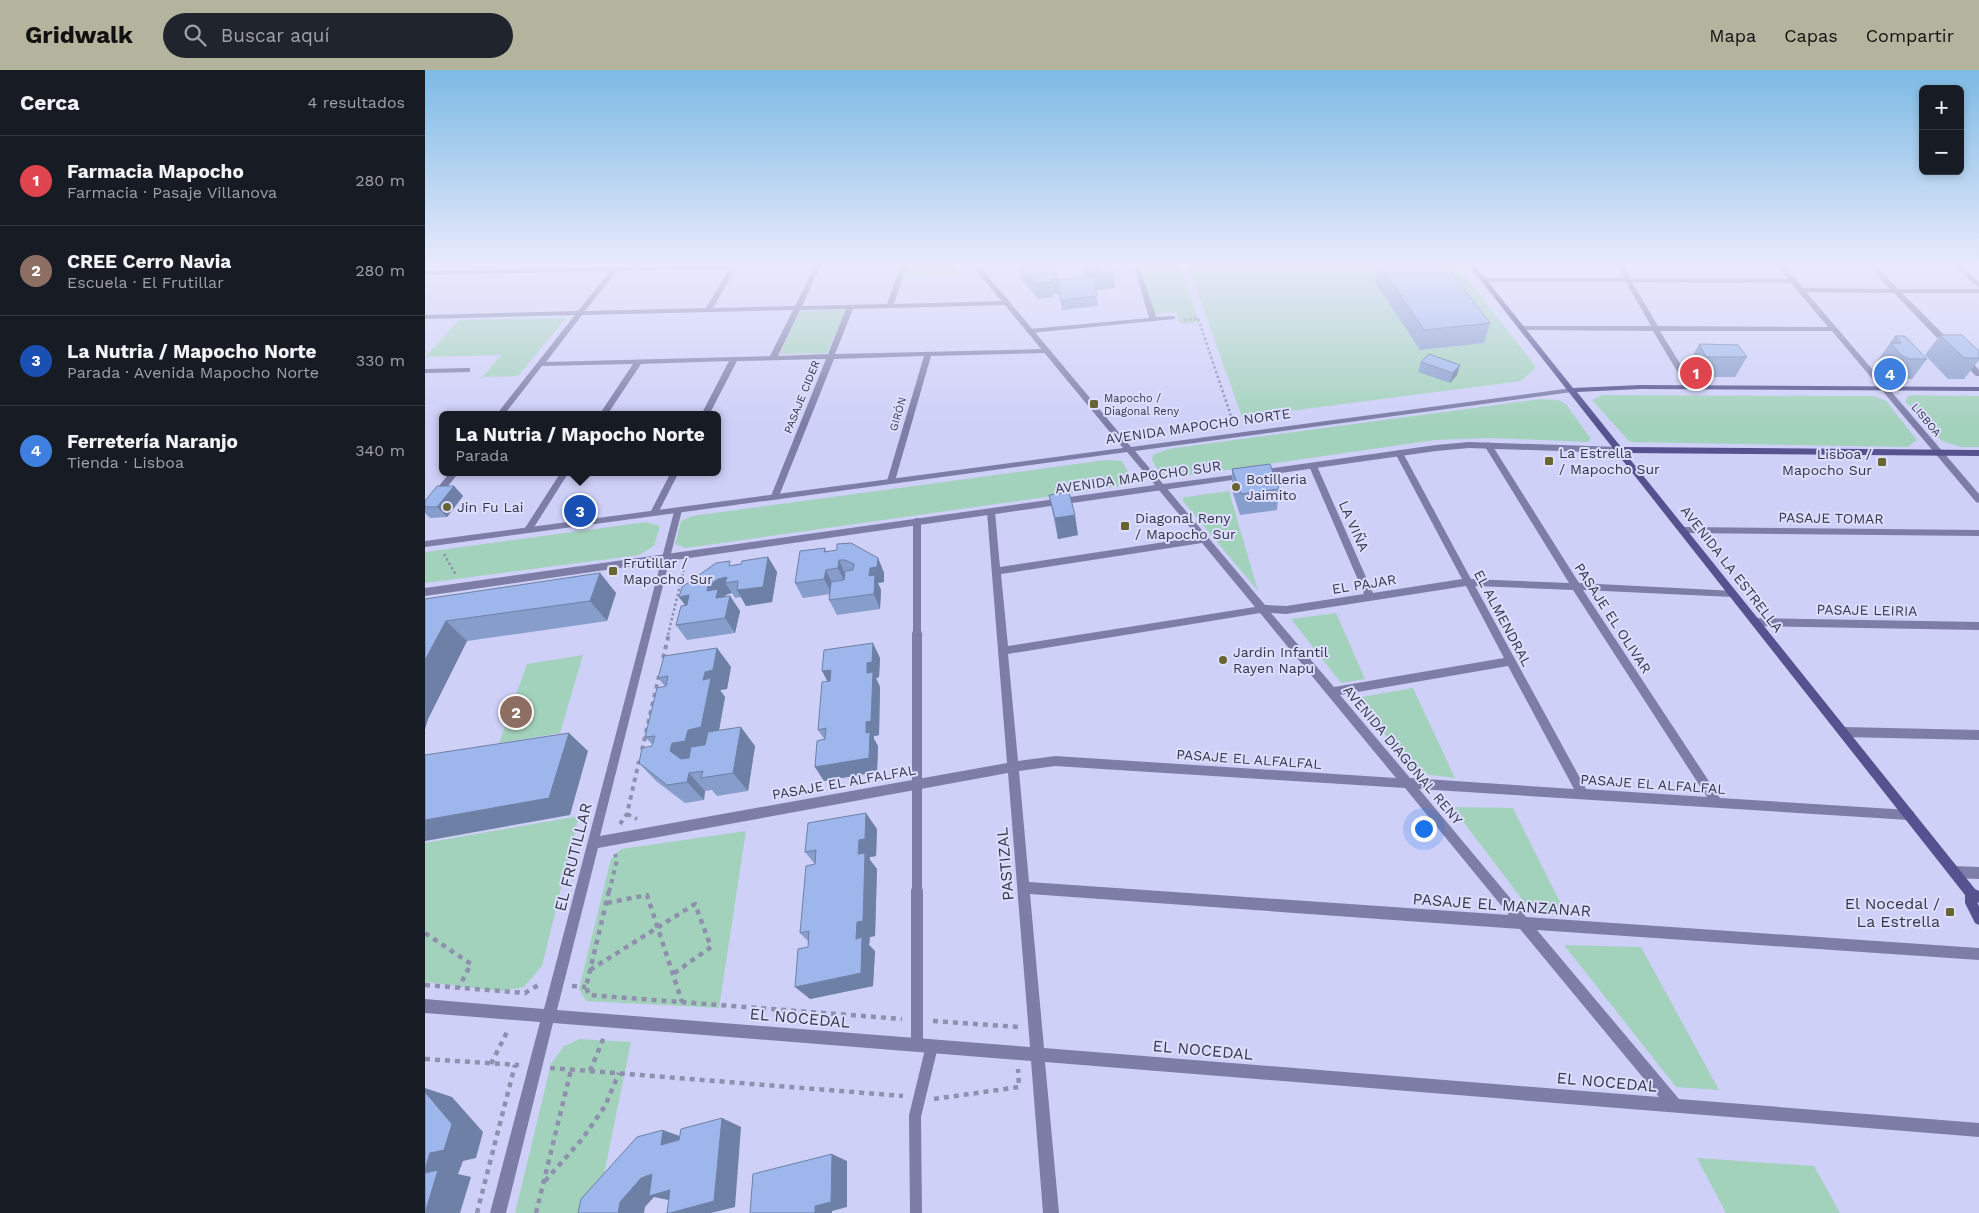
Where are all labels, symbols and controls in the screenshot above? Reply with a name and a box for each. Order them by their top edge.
search box [163,13,513,58]
text: Gridwalk [25,21,133,49]
icon: search [181,21,209,49]
text: Buscar aquí [221,24,330,47]
text: Mapa [1709,25,1756,46]
text: Capas [1784,25,1838,46]
text: Compartir [1866,25,1954,46]
map controls [1919,85,1964,175]
button: + [1919,85,1964,130]
text: Cerca [20,90,79,115]
text: 4 resultados [308,93,405,112]
button: − [1919,130,1964,175]
text: Farmacia Mapocho [67,160,244,183]
text: 1 [33,171,39,190]
text: 280 m [355,171,405,190]
text: Farmacia · Pasaje Villanova [67,183,277,202]
text: CREE Cerro Navia [67,250,231,273]
text: 2 [31,261,41,280]
text: 280 m [355,261,405,280]
text: Escuela · El Frutillar [67,273,224,292]
text: La Nutria / Mapocho Norte [67,340,317,363]
text: 3 [31,351,41,370]
text: 330 m [356,351,405,370]
pin: 1 [1680,354,1712,392]
pin: 4 [1874,355,1906,393]
street label: PASAJE CIDER [781,359,823,435]
text: Parada · Avenida Mapocho Norte [67,363,319,382]
place label: Mapocho / Diagonal Reny [1104,392,1179,418]
street label: GIRÓN [886,395,909,433]
marker: Mapocho / Diagonal Reny [1088,398,1100,410]
street label: LISBOA [1908,401,1944,439]
street label: AVENIDA MAPOCHO NORTE [1105,405,1292,447]
popup [439,411,721,476]
text: La Nutria / Mapocho Norte [455,423,705,446]
text: Ferretería Naranjo [67,430,238,453]
text: 4 [31,441,41,460]
text: 340 m [355,441,405,460]
place label: La Estrella / Mapocho Sur [1559,445,1660,477]
text: Parada [455,446,508,465]
place label: Lisboa / Mapocho Sur [1782,446,1872,478]
text: Tienda · Lisboa [67,453,184,472]
marker: La Estrella / Mapocho Sur [1543,455,1555,467]
marker: Lisboa / Mapocho Sur [1876,456,1888,468]
street label: AVENIDA MAPOCHO SUR [1054,457,1222,497]
place label: Botilleria Jaimito [1246,471,1307,503]
marker: Botilleria Jaimito [1230,481,1242,493]
pin: 3 [564,492,596,530]
street label: LA VIÑA [1336,498,1372,554]
place label: Jin Fu Lai [457,499,523,515]
marker: Jin Fu Lai [441,501,453,513]
street label: AVENIDA LA ESTRELLA [1678,503,1786,635]
street label: PASAJE TOMAR [1778,509,1884,527]
place label: Diagonal Reny / Mapocho Sur [1135,510,1236,542]
marker: Diagonal Reny / Mapocho Sur [1119,520,1131,532]
place label: Frutillar / Mapocho Sur [623,555,713,587]
street label: PASAJE EL OLIVAR [1571,560,1655,676]
marker: Frutillar / Mapocho Sur [607,565,619,577]
street label: EL ALMENDRAL [1471,567,1535,669]
street label: EL PAJAR [1331,571,1397,597]
street label: PASAJE LEIRIA [1816,601,1918,619]
place label: Jardin Infantil Rayen Napu [1233,644,1329,676]
marker: Jardin Infantil Rayen Napu [1217,654,1229,666]
street label: AVENIDA DIAGONAL RENY [1340,682,1466,828]
pin: 2 [500,693,532,731]
street label: PASAJE EL ALFALFAL [1176,746,1322,772]
street label: PASAJE EL ALFALFAL [771,761,917,803]
street label: PASAJE EL ALFALFAL [1580,771,1726,797]
street label: EL FRUTILLAR [550,801,596,913]
your location [1411,816,1437,842]
street label: PASTIZAL [992,826,1018,902]
street label: PASAJE EL MANZANAR [1412,889,1592,921]
place label: El Nocedal / La Estrella [1845,894,1940,931]
marker: El Nocedal / La Estrella [1944,906,1956,918]
street label: EL NOCEDAL [749,1004,852,1032]
street label: EL NOCEDAL [1152,1036,1255,1064]
street label: EL NOCEDAL [1556,1068,1659,1096]

